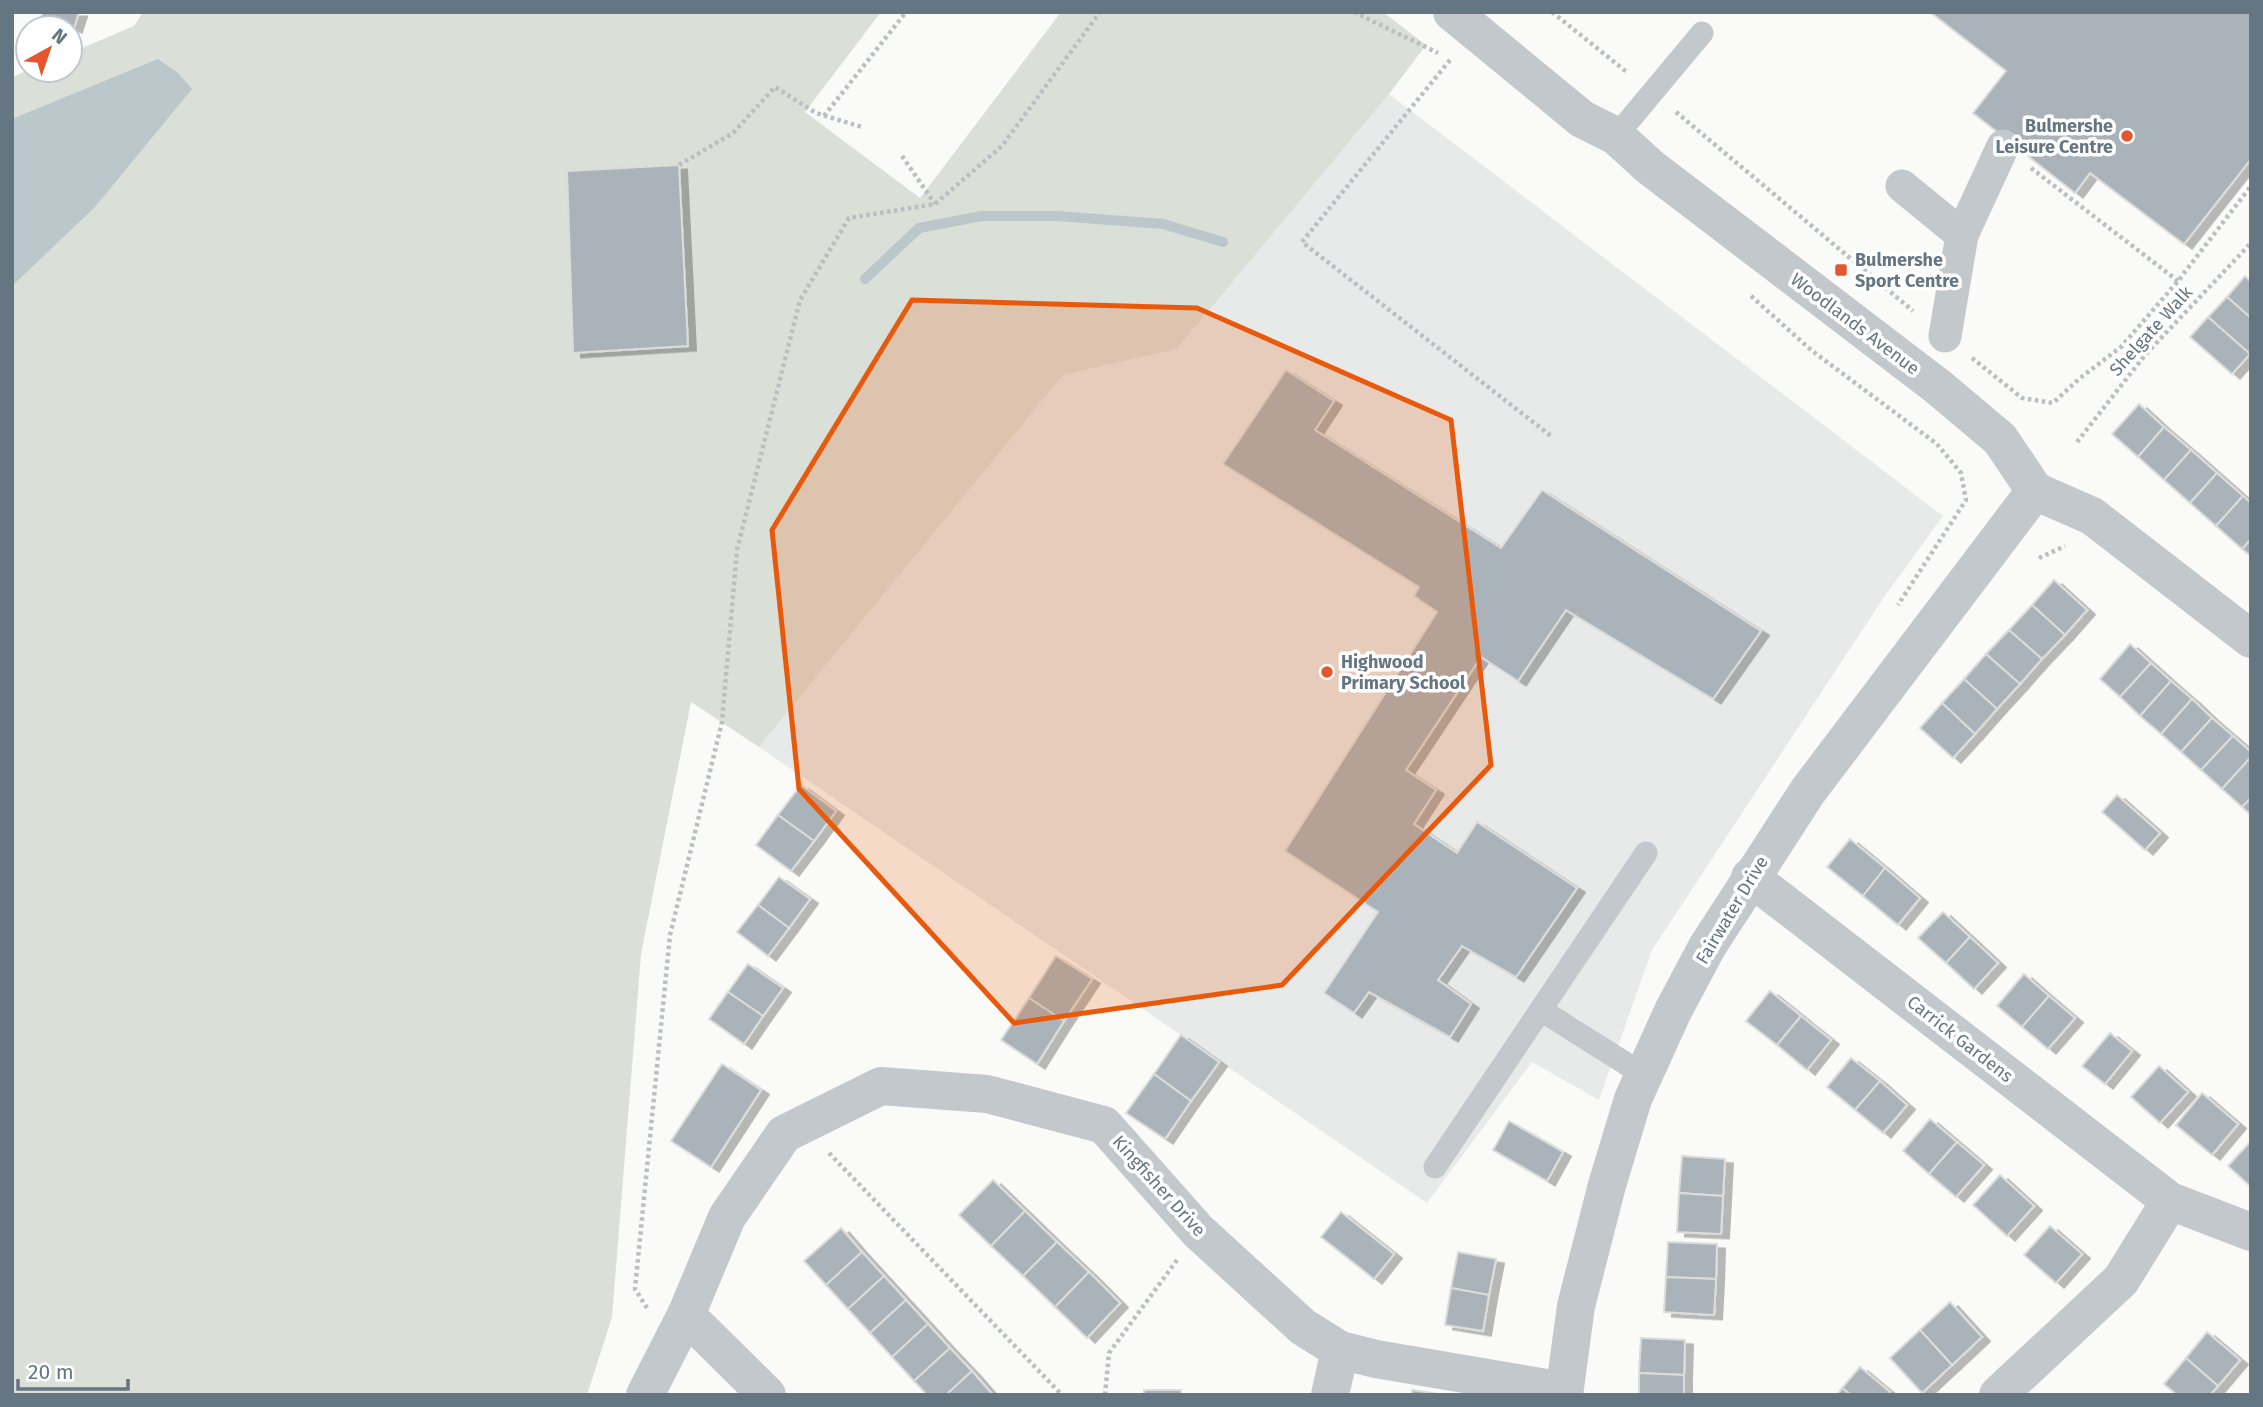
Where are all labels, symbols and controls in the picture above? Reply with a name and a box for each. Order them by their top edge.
north arrow [14,14,84,84]
text: N [47,23,72,49]
place label: Bulmershe Leisure Centre [1995,115,2113,158]
marker: Bulmershe Leisure Centre [2119,128,2135,144]
place label: Bulmershe Sport Centre [1855,249,1959,292]
marker: Bulmershe Sport Centre [1833,262,1849,278]
street label: Woodlands Avenue [1786,268,1924,380]
street label: Shelgate Walk [2105,281,2198,381]
place label: Highwood Primary School [1341,651,1466,694]
marker: Highwood Primary School [1319,664,1335,680]
street label: Fairwater Drive [1691,852,1773,968]
street label: Carrick Gardens [1903,991,2017,1087]
street label: Kingfisher Drive [1108,1131,1210,1241]
scale bar [18,1348,128,1392]
text: 20 m [28,1359,74,1385]

